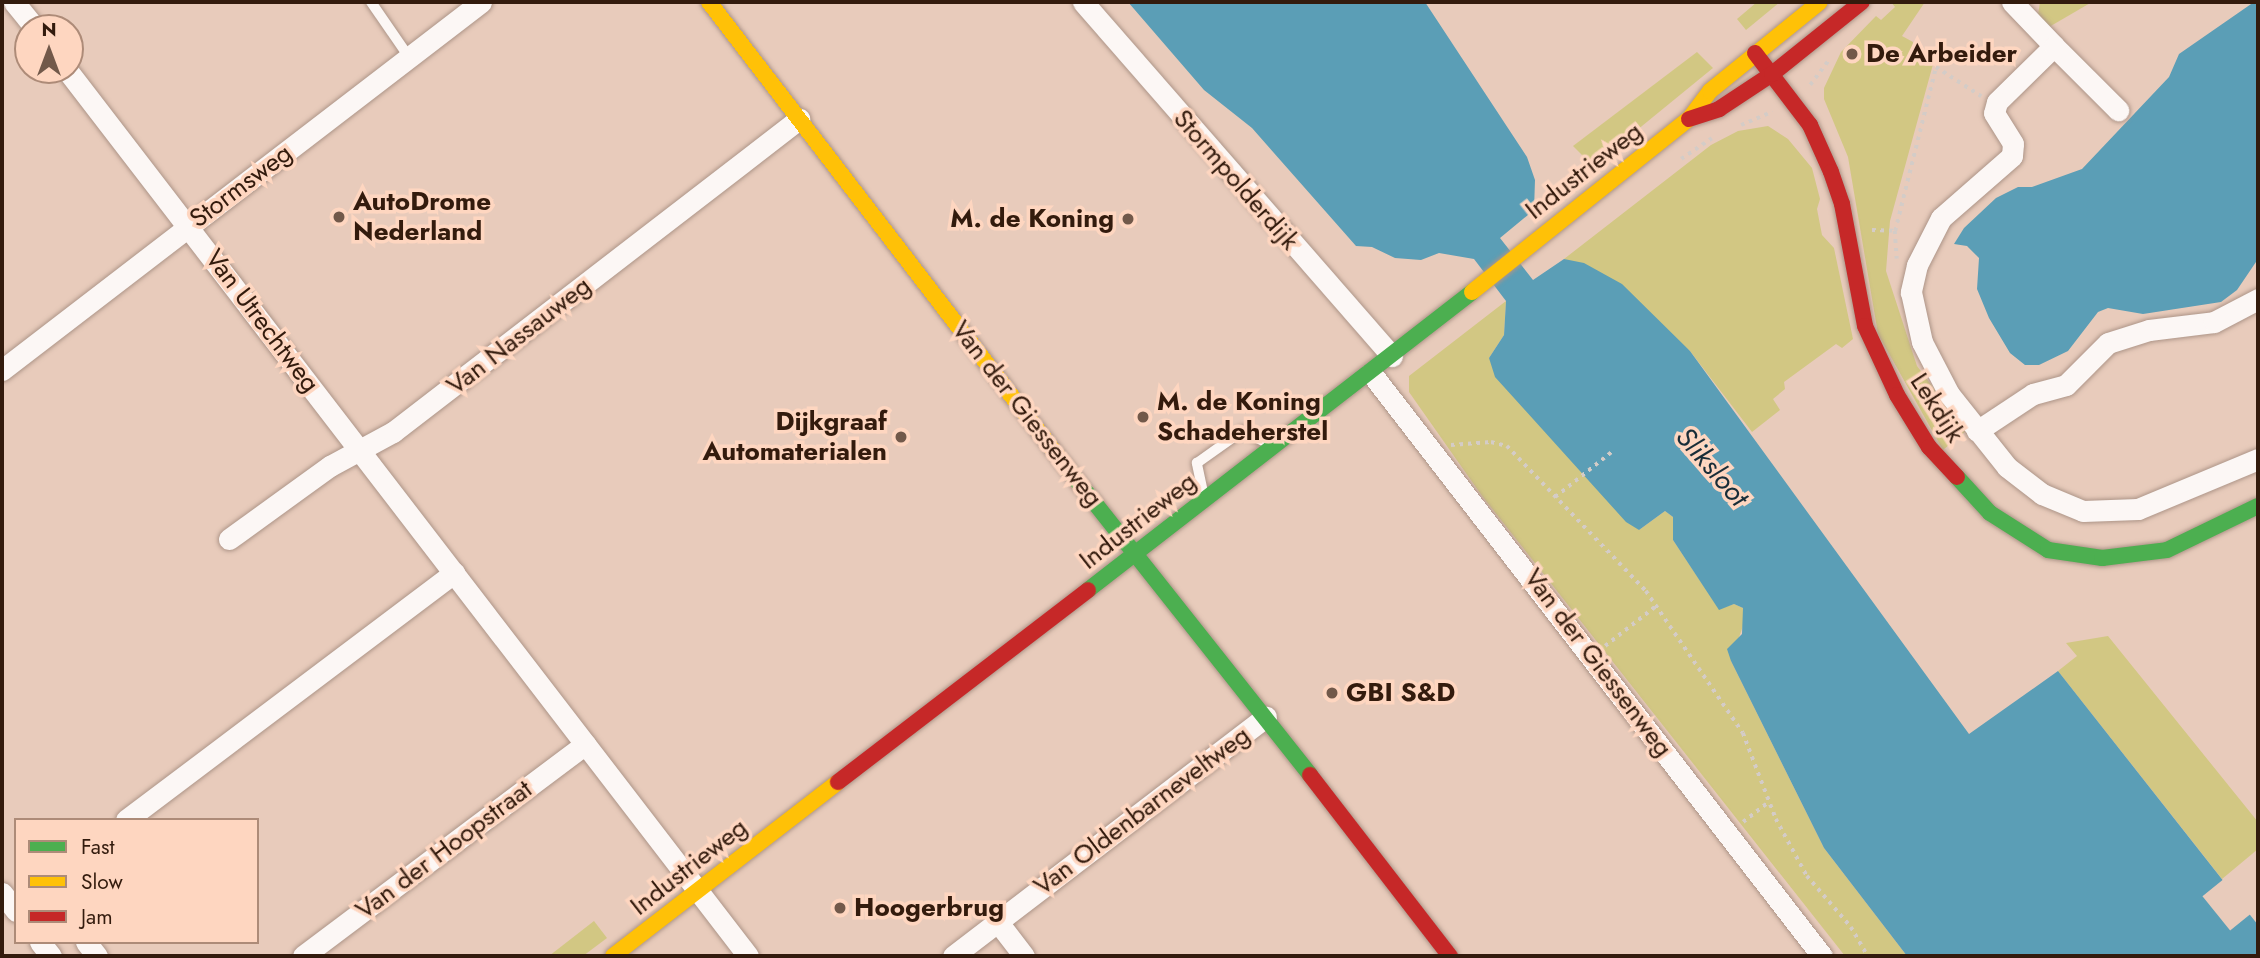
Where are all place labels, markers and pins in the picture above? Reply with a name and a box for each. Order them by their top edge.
place label: De Arbeider [1866,38,2017,70]
marker: De Arbeider [1844,46,1860,62]
place label: AutoDrome Nederland [353,186,491,248]
place label: M. de Koning [950,203,1114,235]
marker: AutoDrome Nederland [331,209,347,225]
marker: M. de Koning [1120,211,1136,227]
place label: M. de Koning Schadeherstel [1157,386,1328,448]
place label: Dijkgraaf Automaterialen [703,406,887,467]
marker: M. de Koning Schadeherstel [1135,409,1151,425]
marker: Dijkgraaf Automaterialen [893,429,909,445]
place label: GBI S&D [1346,677,1455,709]
marker: GBI S&D [1324,685,1340,701]
place label: Hoogerbrug [854,892,1004,924]
marker: Hoogerbrug [832,900,848,916]

